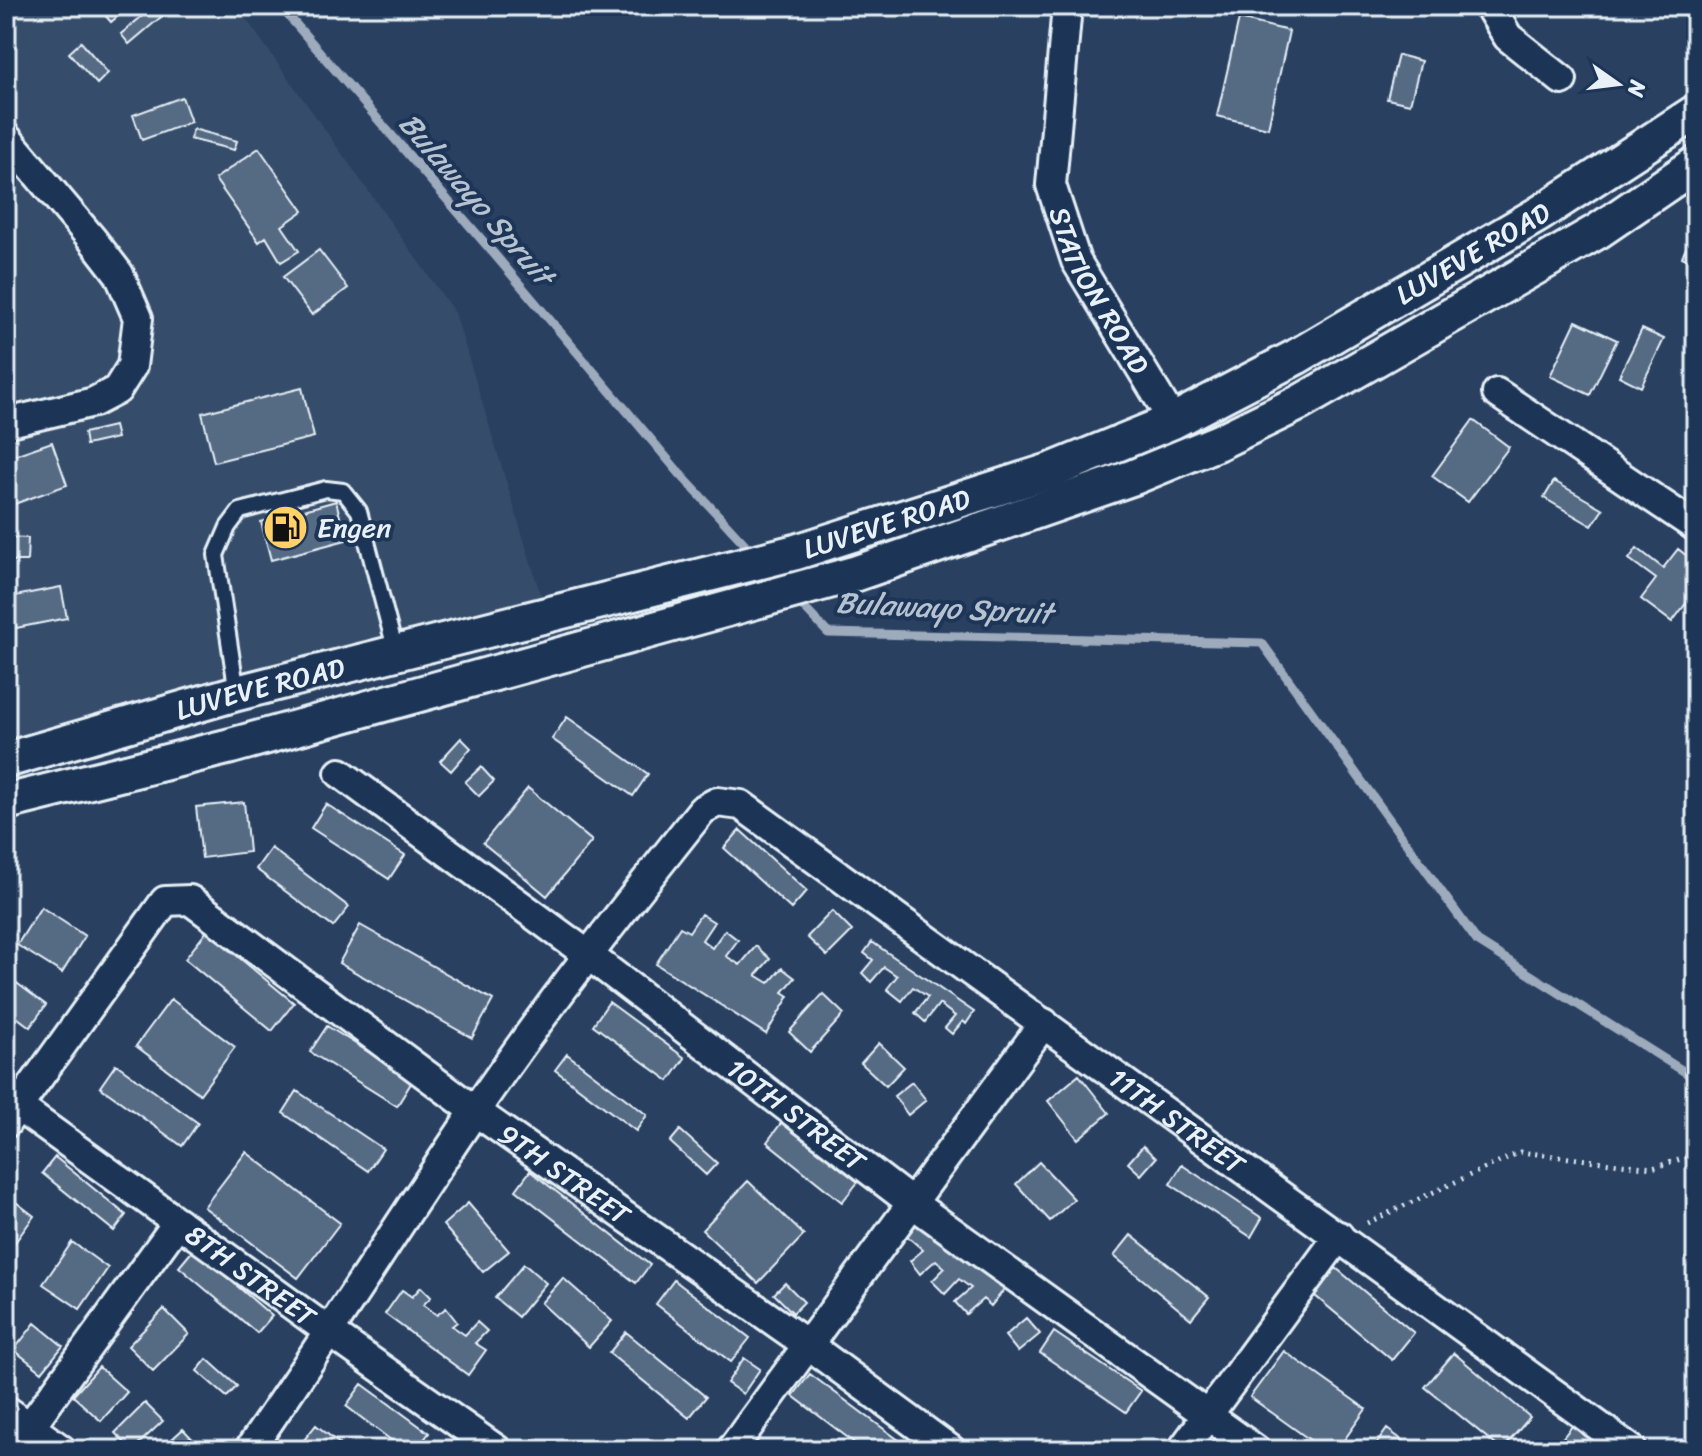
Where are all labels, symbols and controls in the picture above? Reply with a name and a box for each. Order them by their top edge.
north arrow [1578,44,1658,124]
text: N [1616,76,1658,102]
water label: Bulawayo Spruit [385,100,571,302]
street label: LUVEVE ROAD [1386,188,1561,318]
street label: STATION ROAD [1035,200,1164,384]
street label: LUVEVE ROAD [797,473,977,573]
fuel station icon: Engen [262,503,310,551]
place label: Engen [317,503,391,552]
water label: Bulawayo Spruit [835,575,1058,641]
street label: LUVEVE ROAD [170,642,350,734]
street label: 10TH STREET [716,1045,878,1185]
street label: 11TH STREET [1098,1054,1258,1188]
street label: 9TH STREET [488,1110,643,1239]
street label: 8TH STREET [175,1211,328,1341]

